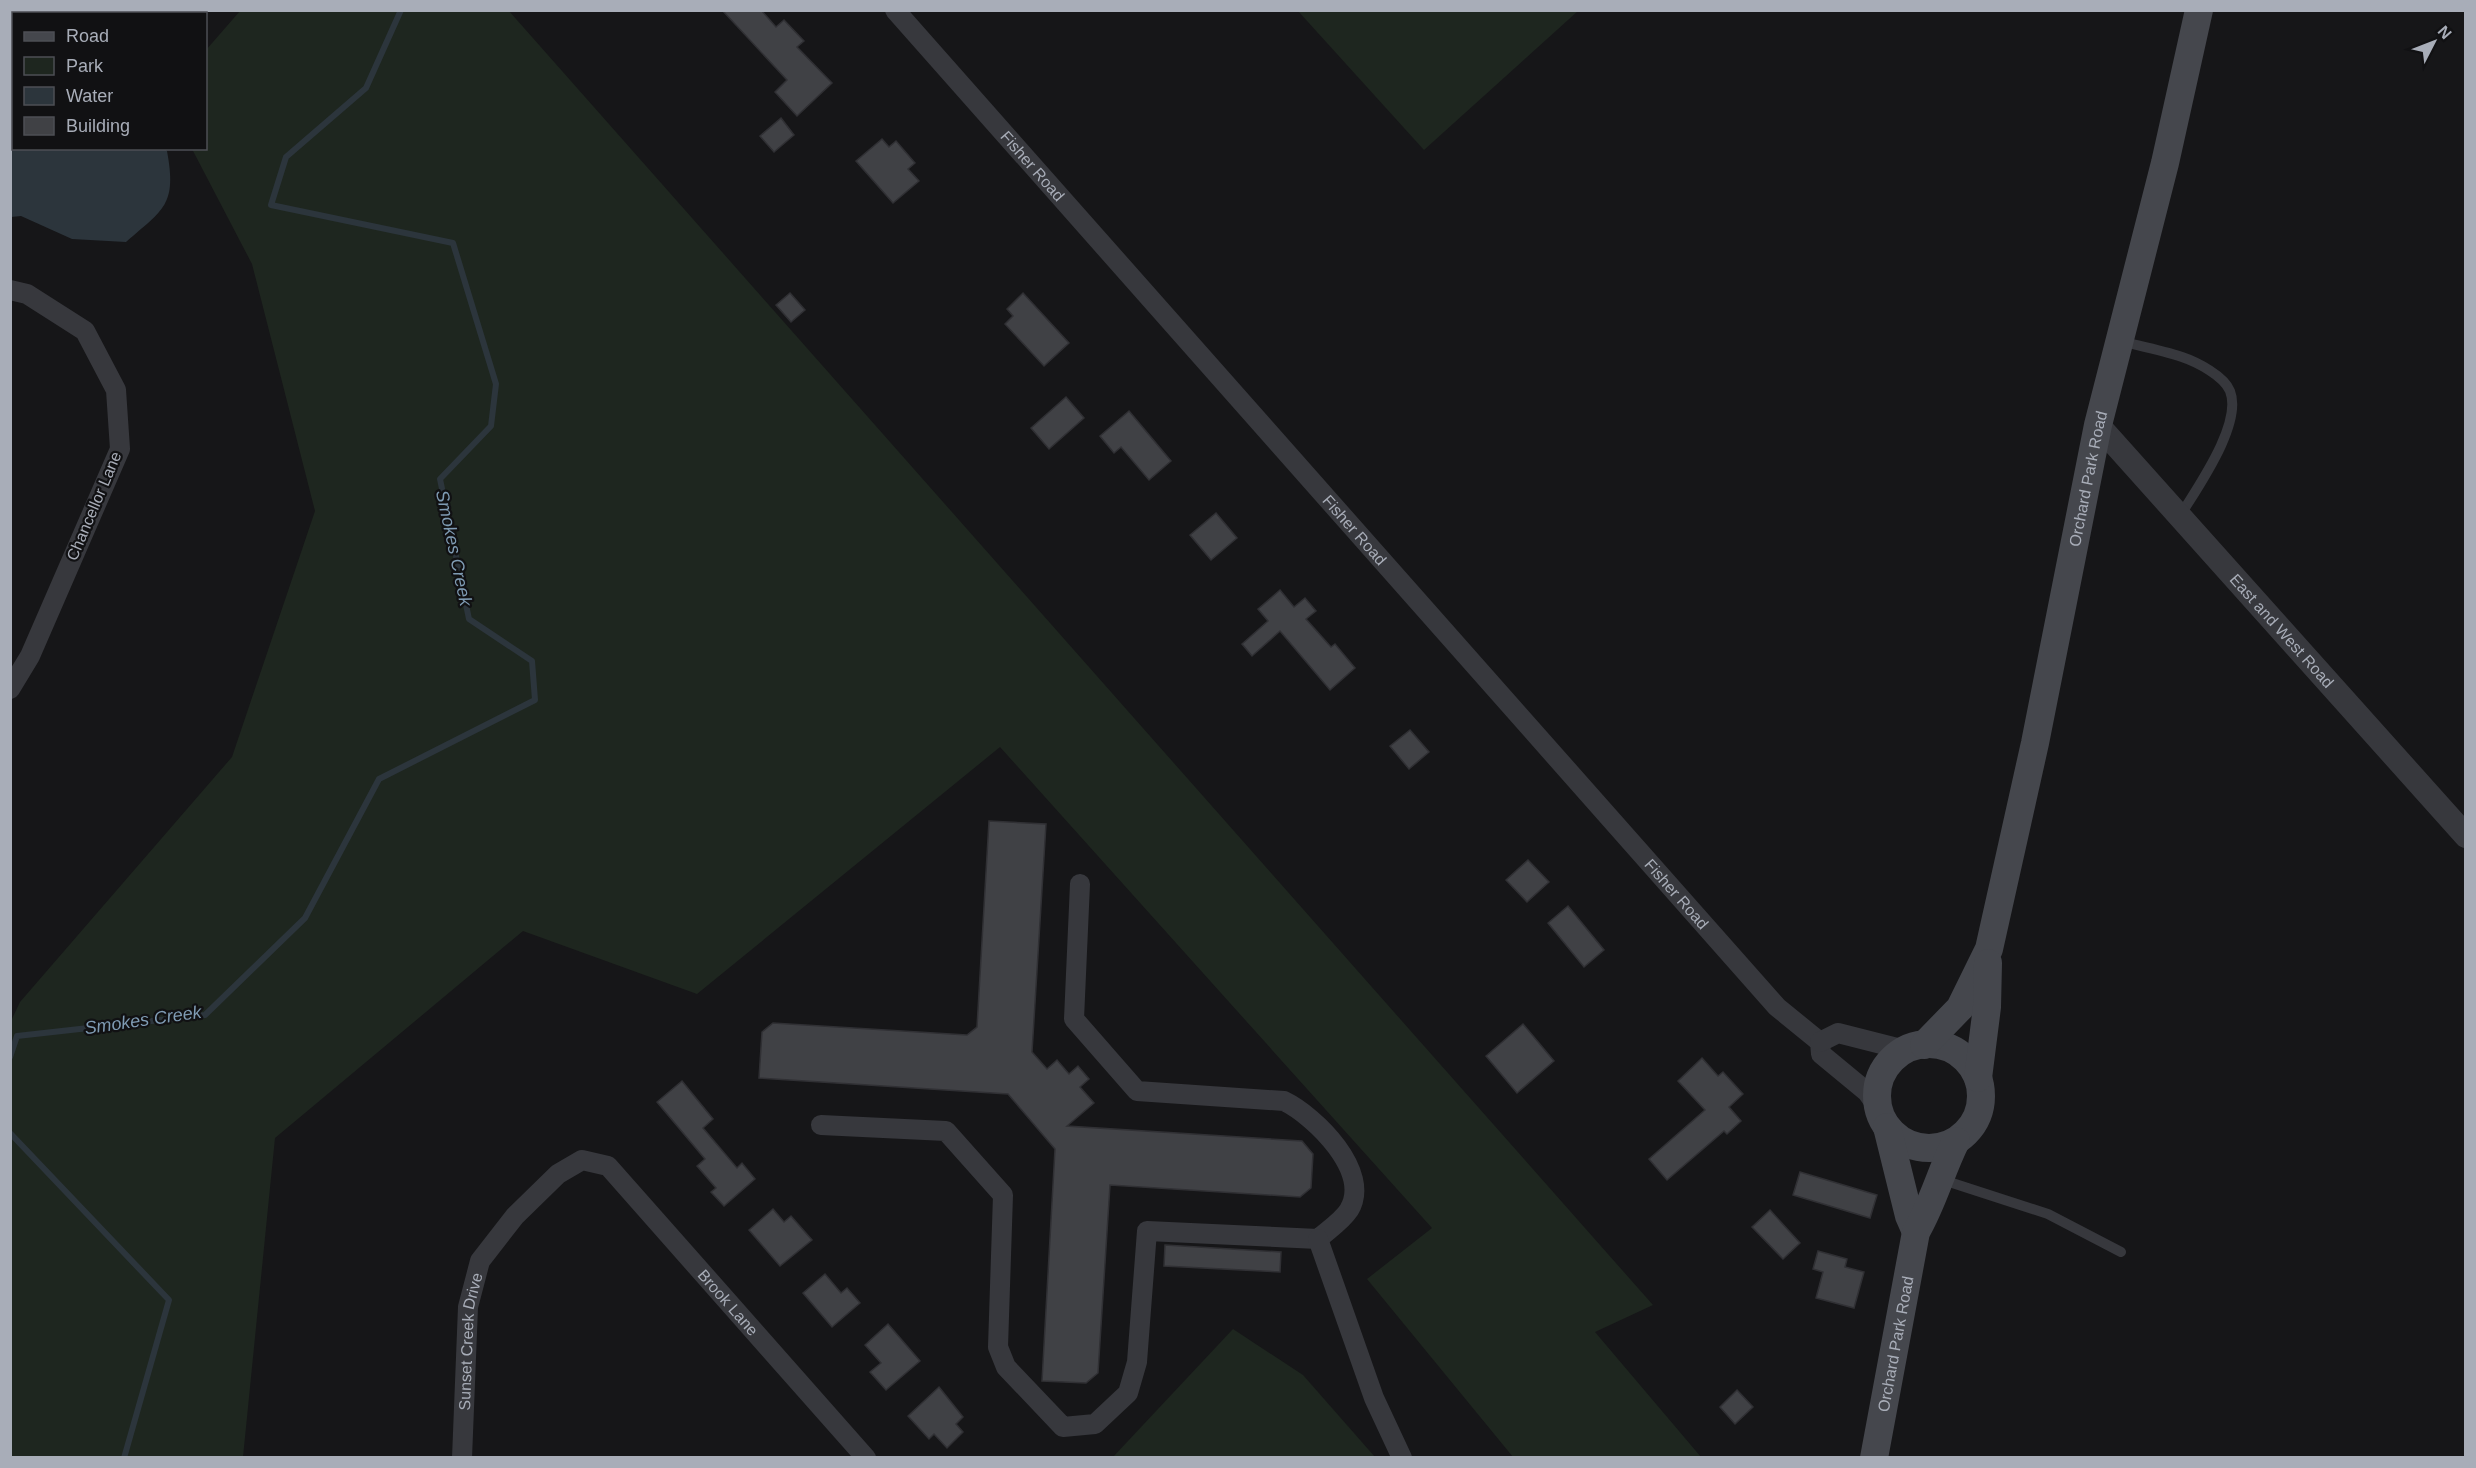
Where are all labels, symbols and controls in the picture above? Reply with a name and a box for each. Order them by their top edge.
legend [12,12,207,150]
north arrow [2404,12,2464,72]
text: N [2435,22,2455,42]
text: Road [66,26,109,46]
text: Park [66,56,104,76]
text: Water [66,86,113,106]
text: Building [66,116,130,136]
street label: Fisher Road [998,127,1068,204]
street label: Orchard Park Road [2066,409,2110,548]
street label: Chancellor Lane [63,449,125,563]
water label: Smokes Creek [432,488,476,609]
street label: Fisher Road [1320,491,1390,568]
street label: East and West Road [2227,570,2337,691]
street label: Fisher Road [1642,856,1712,932]
water label: Smokes Creek [83,1002,204,1038]
street label: Brook Lane [695,1266,762,1339]
street label: Sunset Creek Drive [455,1271,485,1411]
street label: Orchard Park Road [1874,1275,1916,1413]

